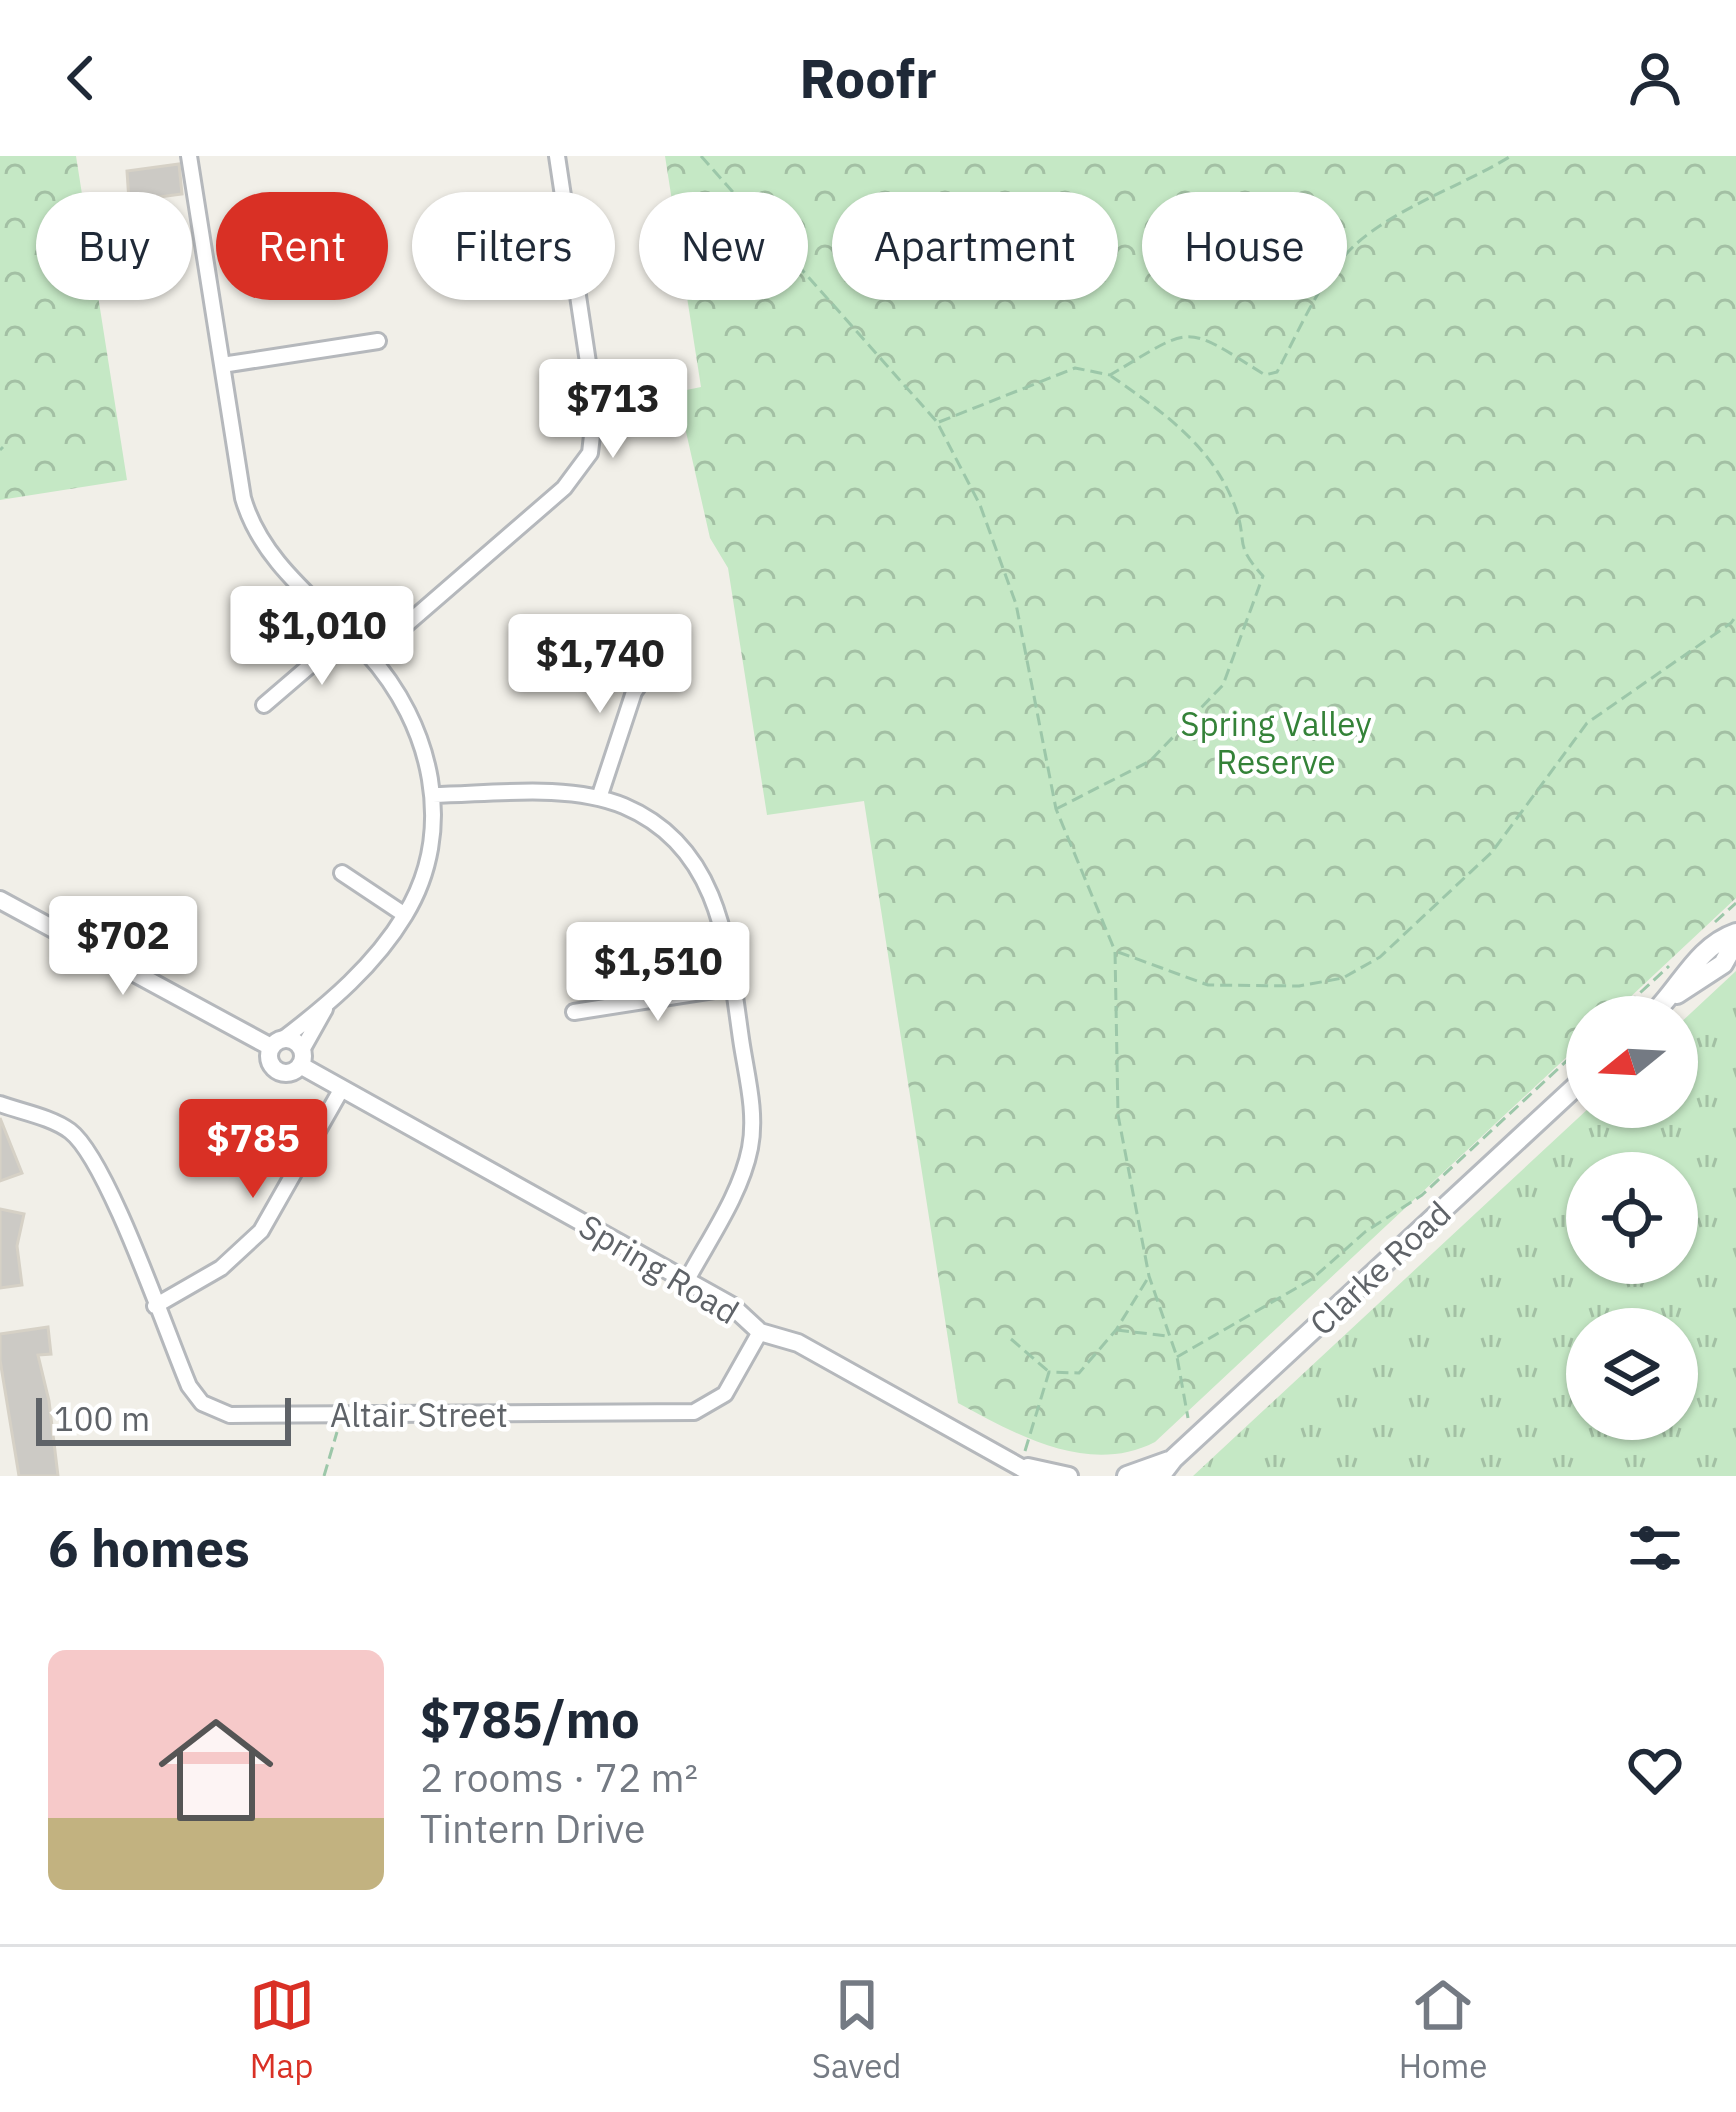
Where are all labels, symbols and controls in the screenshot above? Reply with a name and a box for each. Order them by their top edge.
text: Roofr [799,43,937,113]
icon: back [48,45,114,111]
icon: person [1622,45,1688,111]
chip: Buy [36,192,192,300]
chip: Rent [216,192,388,300]
chip: Filters [412,192,615,300]
chip: New [639,192,808,300]
chip: Apartment [832,192,1118,300]
chip: House [1142,192,1347,300]
pin: $713 [542,359,684,461]
text: $713 [566,372,660,423]
pin: $1,010 [224,586,420,688]
text: $1,010 [257,599,387,650]
pin: $1,740 [502,614,698,716]
text: $1,740 [535,627,665,678]
park label: Spring Valley Reserve [1180,702,1372,783]
pin: $702 [52,896,194,998]
text: $702 [76,909,170,960]
pin: $1,510 [560,922,756,1024]
text: $1,510 [593,935,723,986]
north arrow [1566,996,1698,1128]
map controls [1566,996,1698,1440]
pin: $785 [182,1099,324,1201]
text: $785 [206,1112,300,1163]
button: locate [1566,1152,1698,1284]
street label: Clarke Road [1300,1191,1459,1344]
street label: Spring Road [572,1204,747,1333]
button: layers [1566,1308,1698,1440]
scale bar [36,1392,291,1445]
street label: Altair Street [330,1393,508,1436]
text: 100 m [54,1397,150,1440]
text: 6 homes [48,1515,250,1581]
icon: filters [1622,1515,1688,1581]
text: $785/mo [420,1686,640,1752]
icon: home [144,1698,288,1842]
icon: heart [1622,1737,1688,1803]
text: 2 rooms · 72 m² [420,1752,698,1803]
text: Tintern Drive [420,1803,645,1854]
tab: Map [249,1972,315,2087]
tab: Saved [812,1972,902,2087]
tab: Home [1399,1972,1487,2087]

